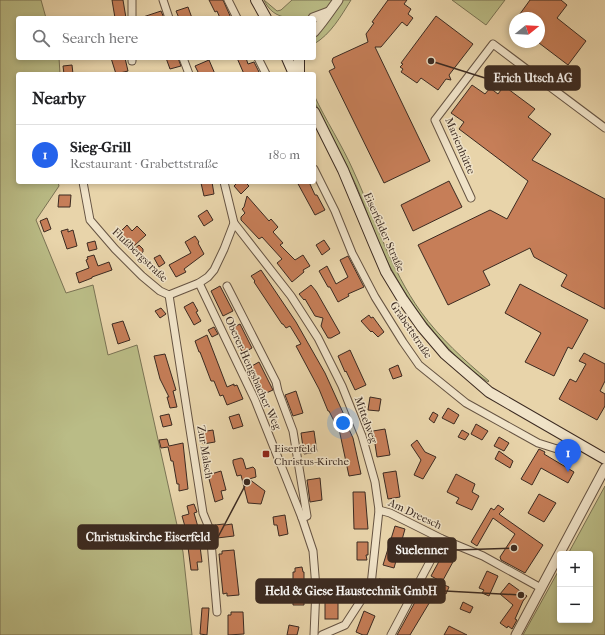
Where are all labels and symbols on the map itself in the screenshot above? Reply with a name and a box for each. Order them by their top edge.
north arrow [509,12,545,48]
callout: Erich Utsch AG [485,66,580,90]
text: Erich Utsch AG [493,71,573,85]
street label: Marienhütte [442,116,478,177]
street label: Eiserfelder Straße [361,190,408,274]
street label: Flußbergstraße [110,225,171,285]
street label: Grabettstraße [387,299,435,361]
street label: Oberer Hengsbacher Weg [222,314,284,432]
street label: Mittelweg [352,395,380,445]
your location [333,413,353,433]
street label: Zur Malsch [194,424,216,480]
pin: 1 [555,439,581,472]
place label: Eiserfeld Christus-Kirche [274,442,349,468]
marker: Eiserfeld Christus-Kirche [261,449,271,459]
street label: Am Dreesch [385,496,445,532]
callout: Christuskirche Eiserfeld [78,525,218,549]
text: Christuskirche Eiserfeld [86,530,211,544]
callout: Suelenner [388,538,456,562]
text: Suelenner [396,543,449,557]
callout: Held & Giese Haustechnik GmbH [256,579,445,603]
text: Held & Giese Haustechnik GmbH [265,584,438,598]

